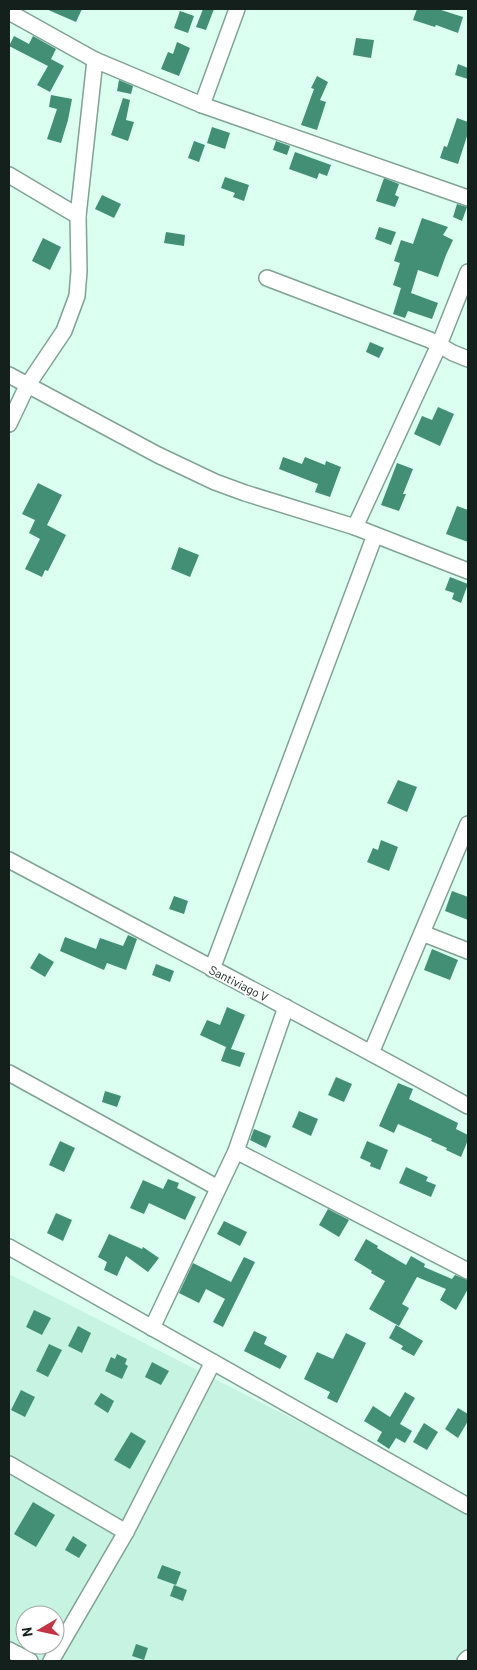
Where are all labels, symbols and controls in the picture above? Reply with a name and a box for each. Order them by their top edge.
street label: Santiviago V [207,962,271,1004]
north arrow [15,1605,65,1655]
text: N [18,1626,36,1638]

